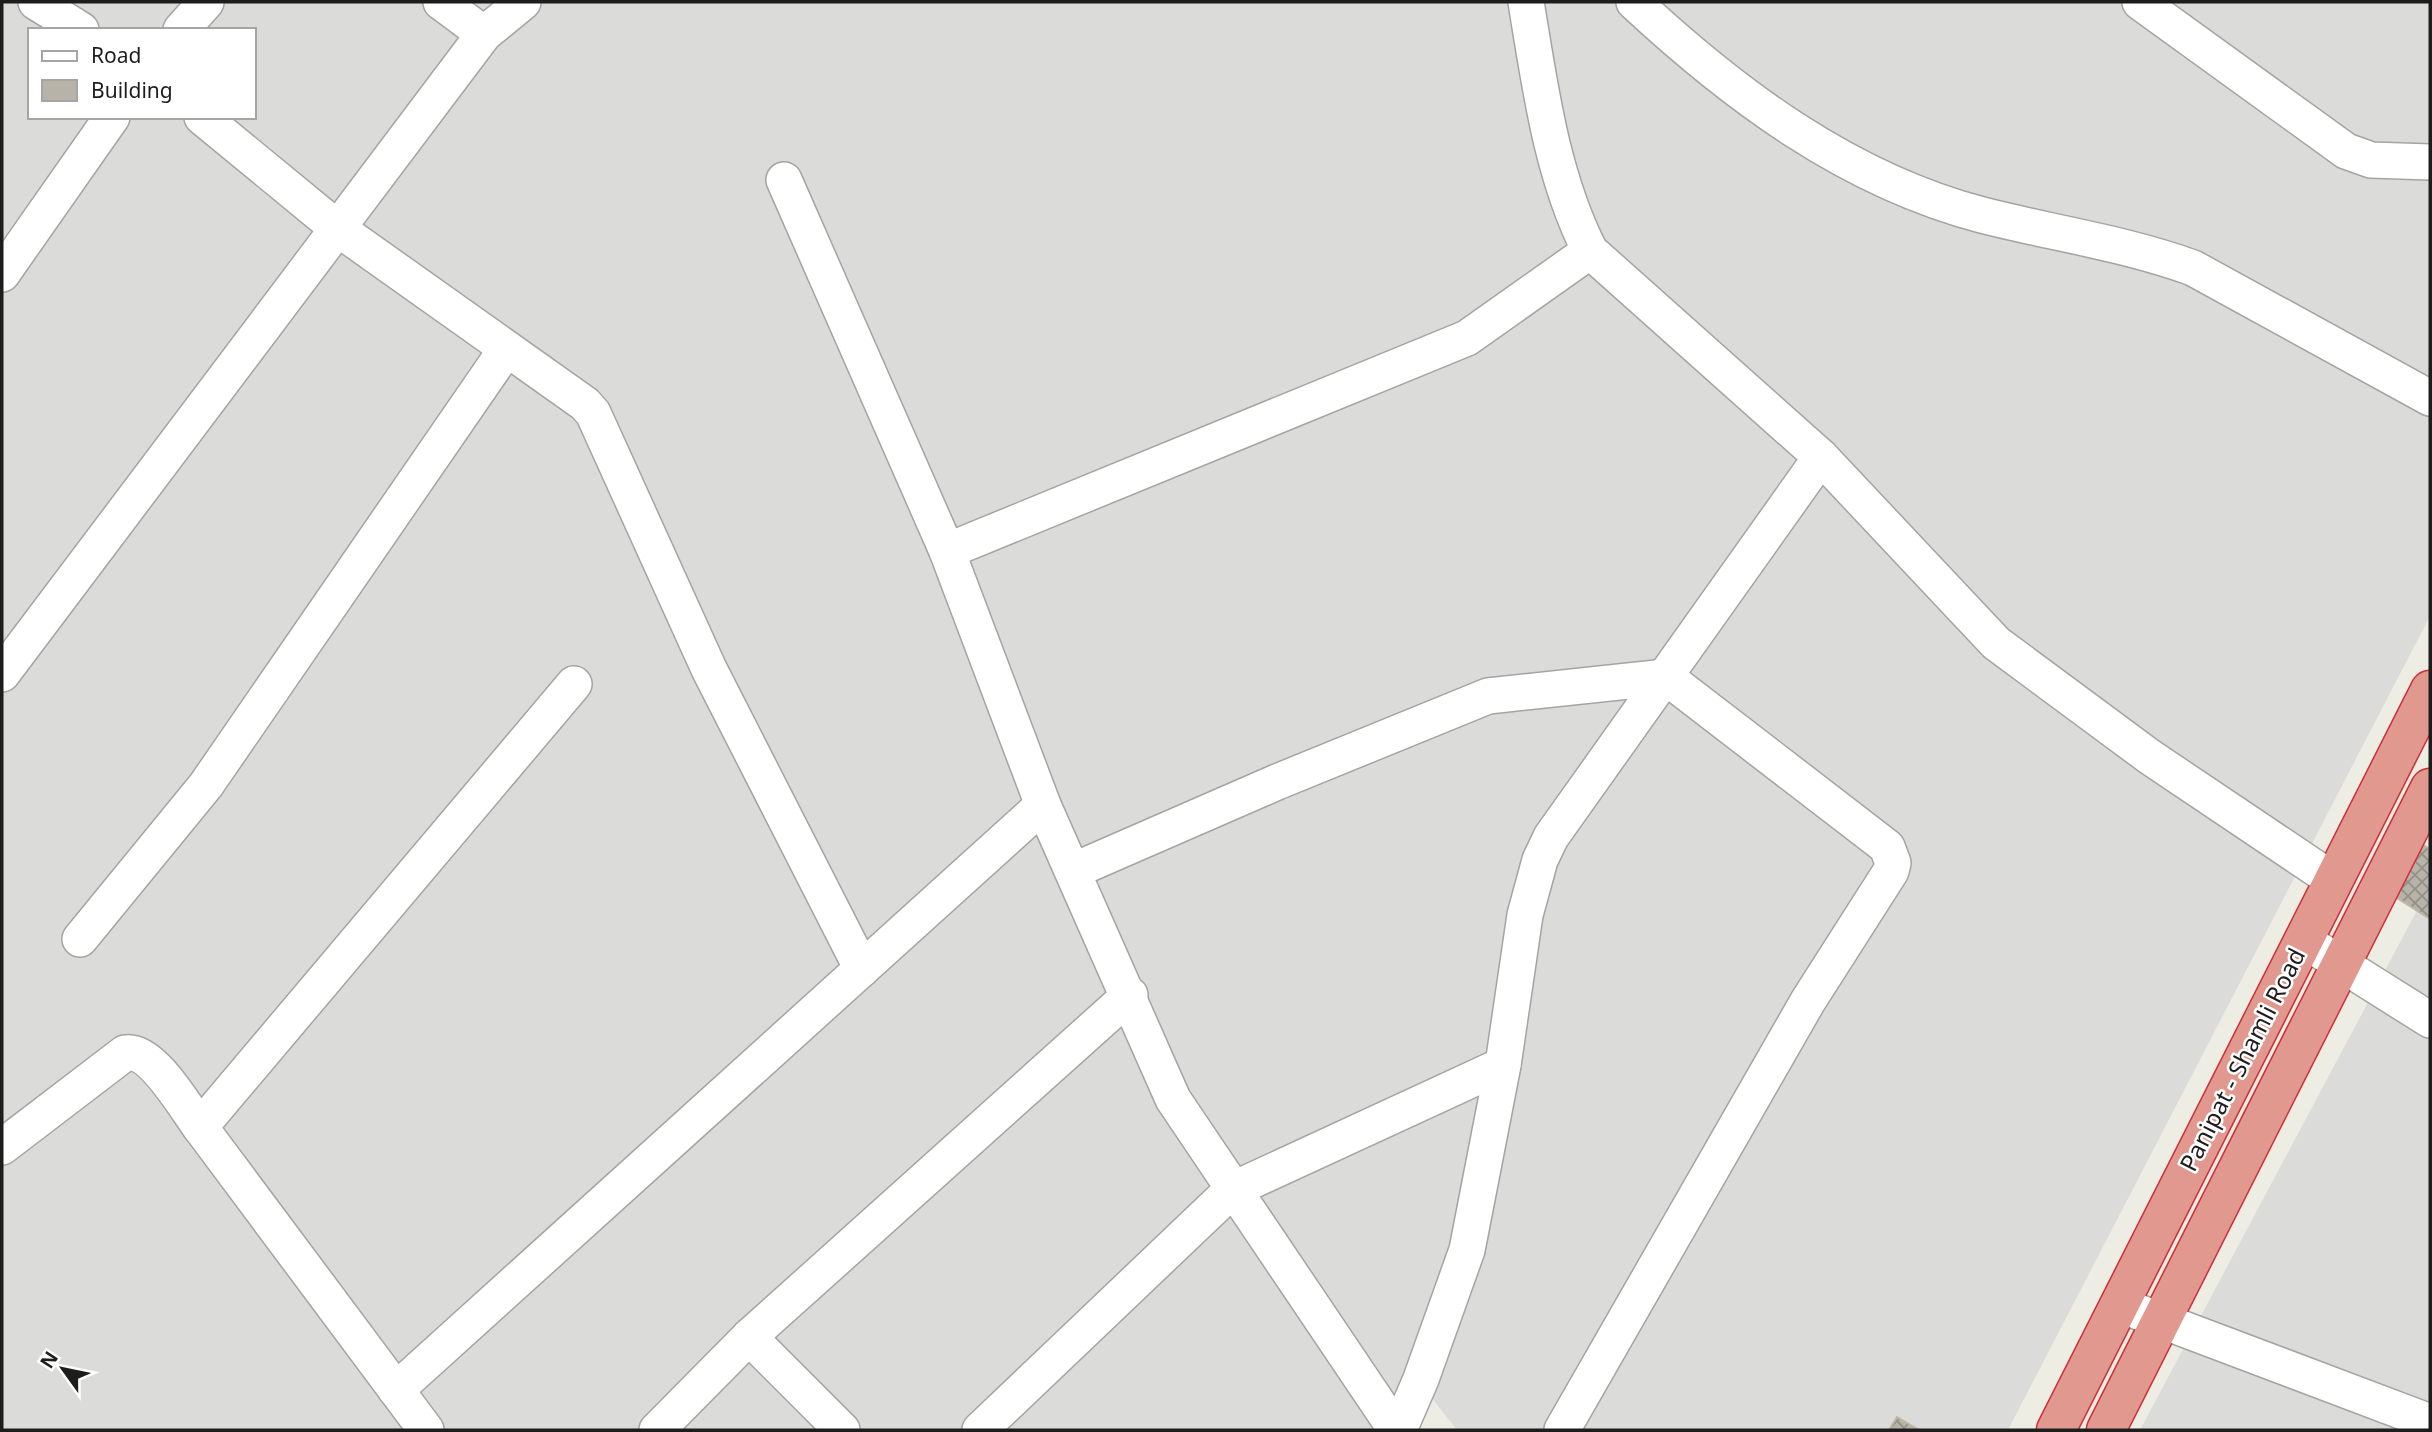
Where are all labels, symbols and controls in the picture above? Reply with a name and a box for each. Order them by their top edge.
legend [28,28,256,119]
text: Road [91,41,141,69]
text: Building [91,76,173,104]
street label: Panipat - Shamli Road [2171,942,2312,1177]
north arrow [28,1334,98,1404]
text: N [34,1346,64,1373]

